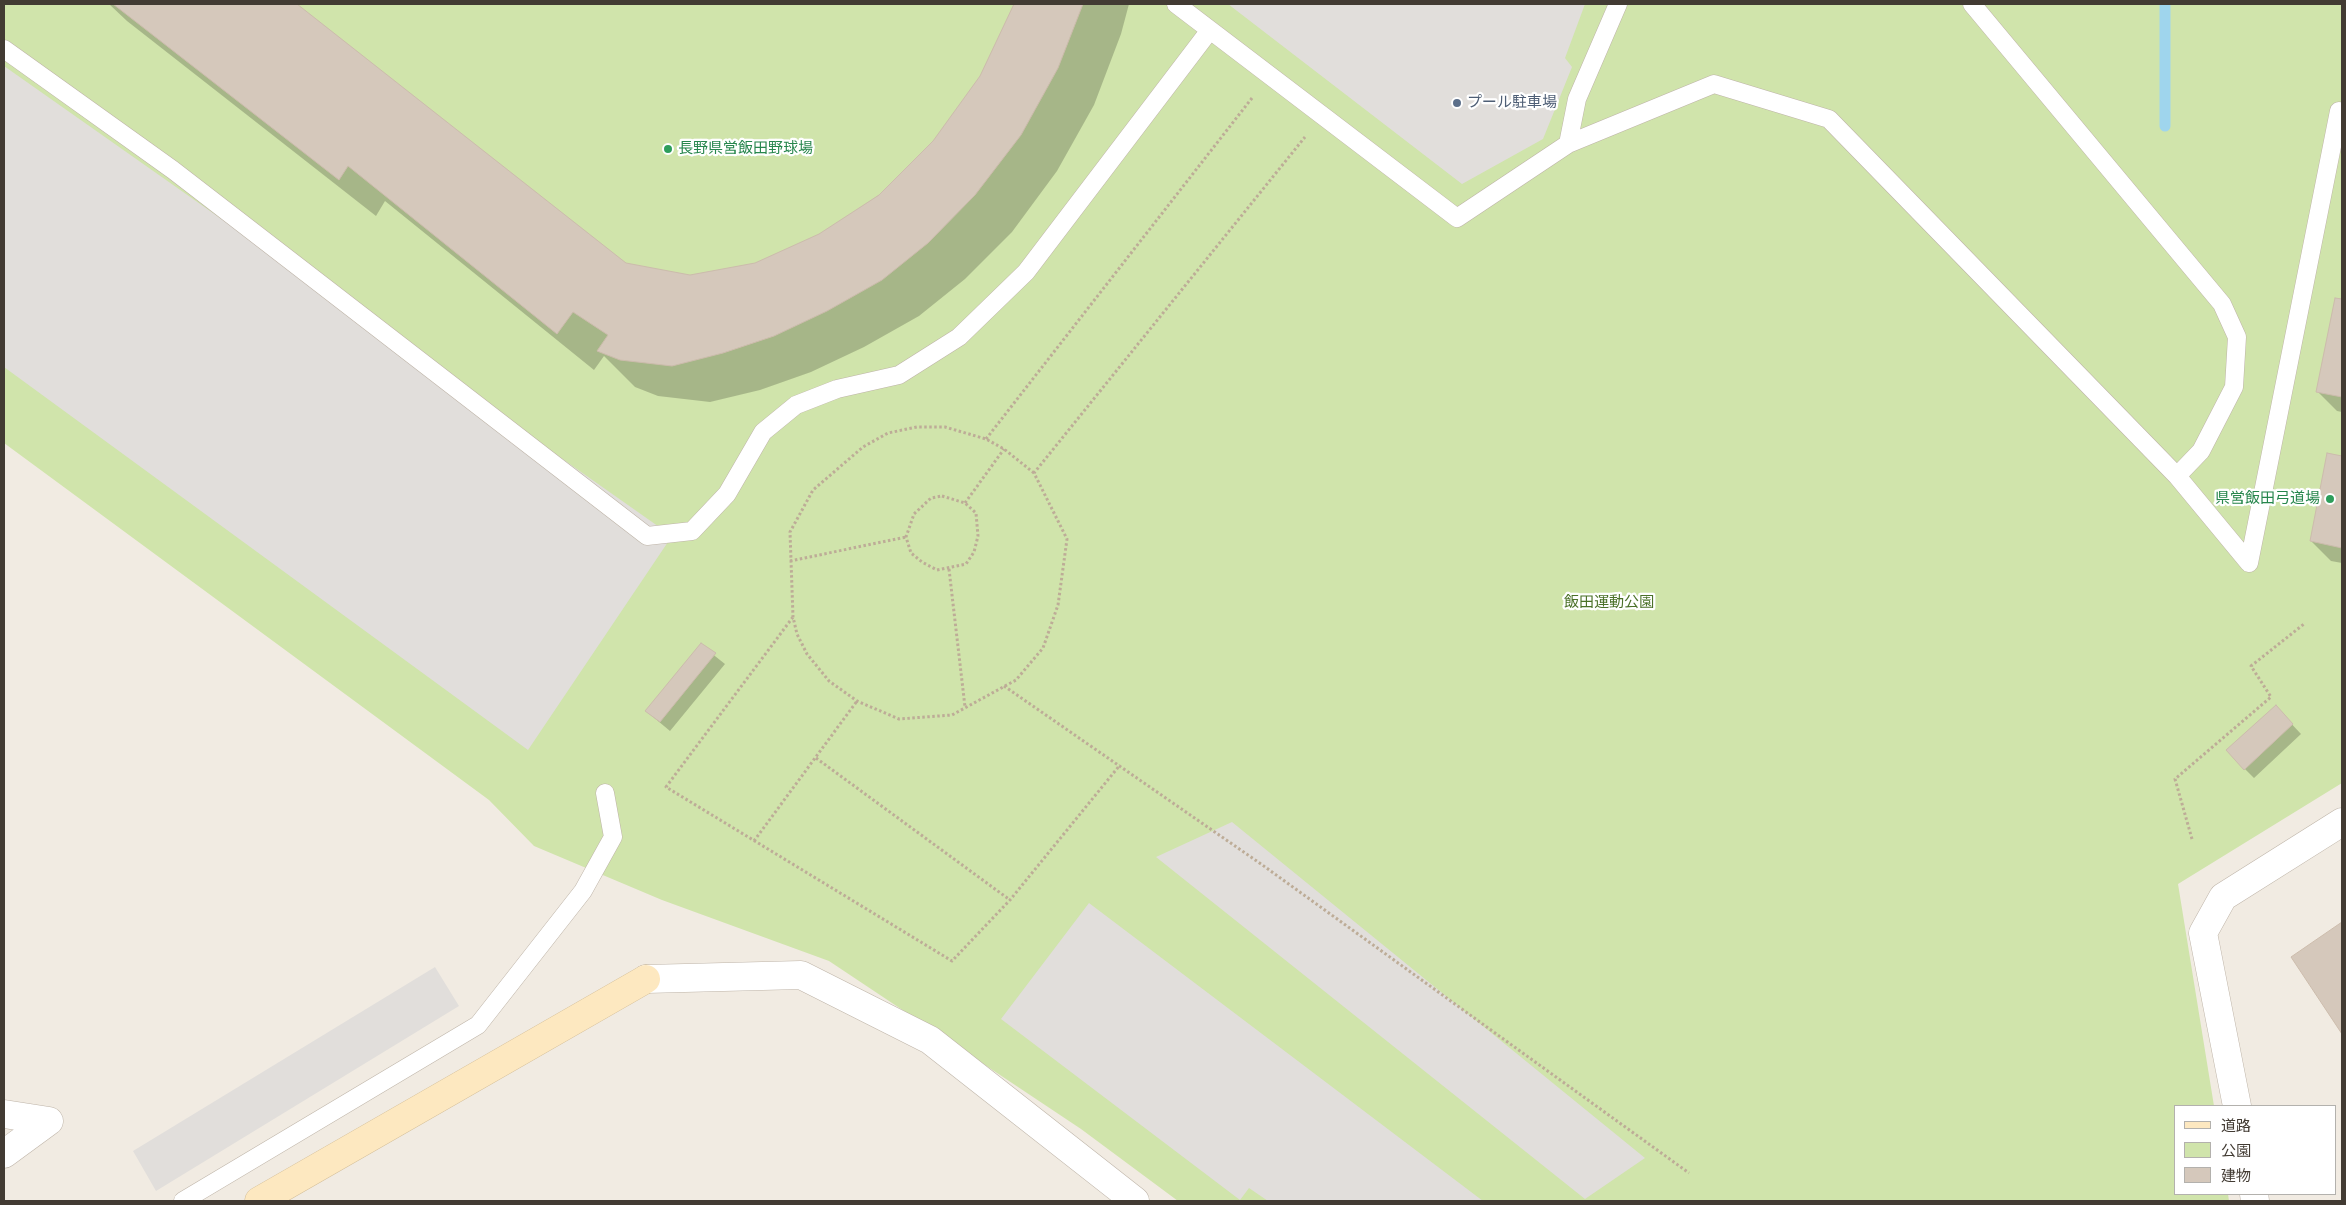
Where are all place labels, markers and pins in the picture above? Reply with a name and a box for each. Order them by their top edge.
place label: プール駐車場 [1467,94,1557,112]
marker: プール駐車場 [1451,97,1463,109]
place label: 長野県営飯田野球場 [678,140,813,158]
marker: 長野県営飯田野球場 [662,143,674,155]
place label: 県営飯田弓道場 [2215,490,2320,508]
marker: 県営飯田弓道場 [2324,493,2336,505]

